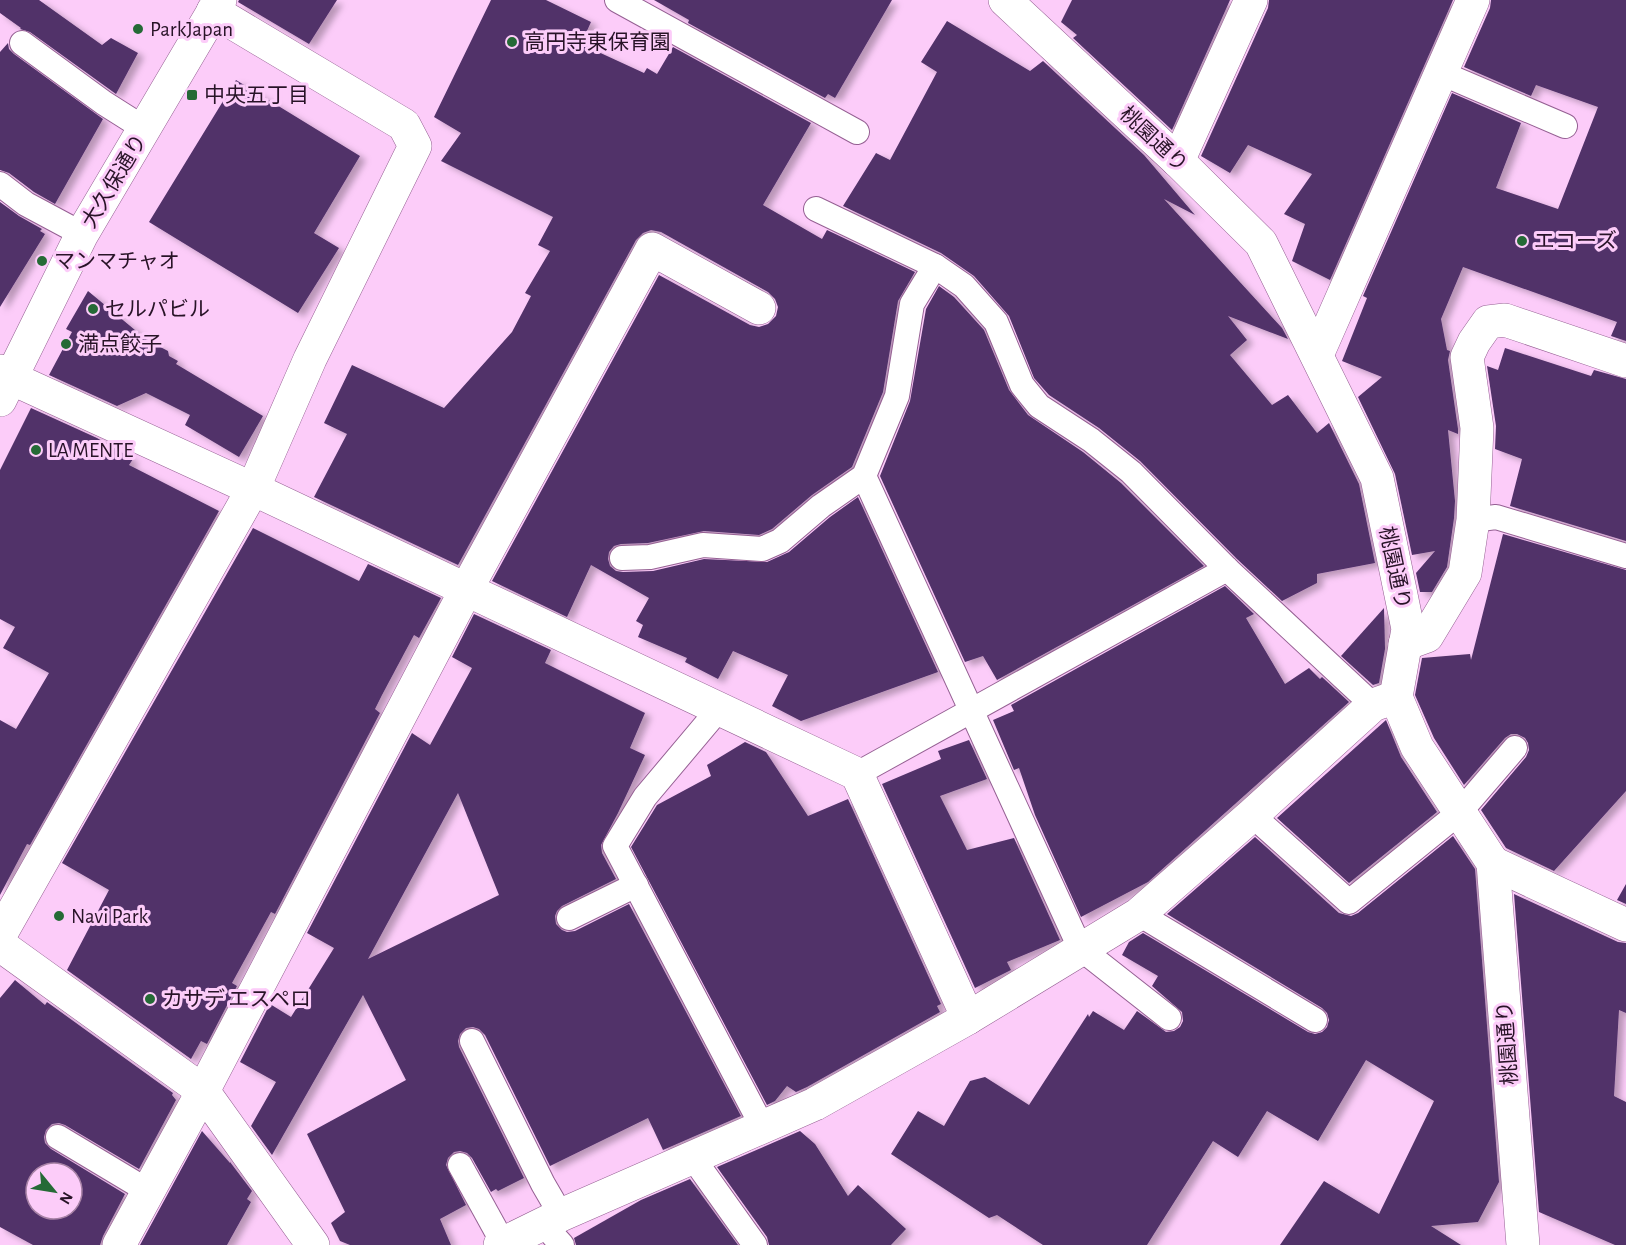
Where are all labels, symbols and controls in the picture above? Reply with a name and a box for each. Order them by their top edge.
place label: ParkJapan [150,19,233,40]
marker: ParkJapan [131,22,145,36]
place label: 高円寺東保育園 [524,31,671,53]
marker: 高円寺東保育園 [505,35,519,49]
place label: 中央五丁目 [204,84,309,106]
marker: 中央五丁目 [185,88,199,102]
street label: 桃園通り [1116,102,1192,176]
street label: 大久保通り [78,130,150,232]
place label: エコーズ [1534,229,1617,252]
marker: エコーズ [1515,234,1529,248]
place label: マンマチャオ [54,251,180,272]
marker: マンマチャオ [35,254,49,268]
place label: セルパビル [105,298,210,320]
marker: セルパビル [86,302,100,316]
place label: 満点餃子 [78,333,162,355]
marker: 満点餃子 [59,337,73,351]
place label: LA MENTE [48,440,134,461]
marker: LA MENTE [29,443,43,457]
street label: 桃園通り [1376,525,1414,611]
place label: Navi Park [71,906,148,927]
marker: Navi Park [52,909,66,923]
place label: カサデ エスペロ [162,988,311,1010]
marker: カサデ エスペロ [143,992,157,1006]
street label: 桃園通り [1493,1000,1521,1086]
north arrow [24,1161,84,1221]
text: N [56,1189,76,1207]

